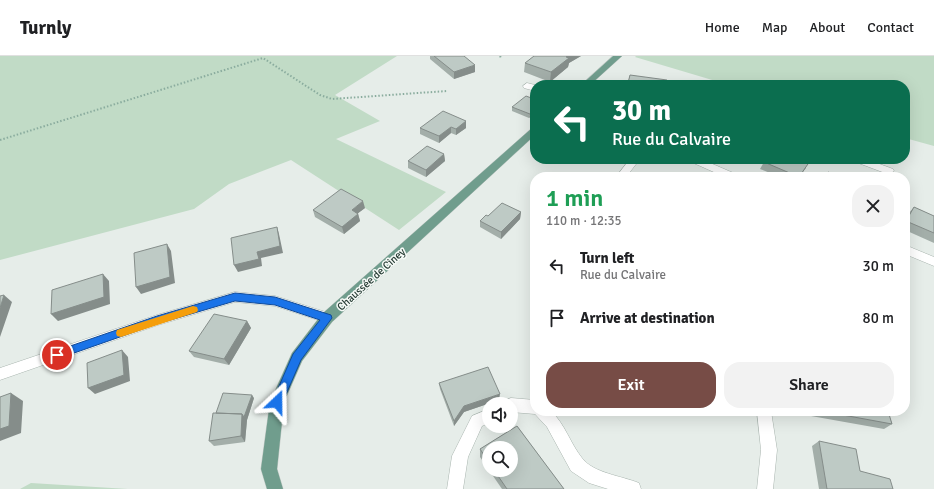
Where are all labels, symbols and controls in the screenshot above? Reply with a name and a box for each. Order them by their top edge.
text: Turnly [20,16,72,40]
text: Home [705,19,740,36]
text: Map [762,19,787,36]
text: About [809,19,845,36]
text: Contact [867,19,914,36]
text: 30 m [612,94,671,128]
icon: left [546,96,598,148]
text: Rue du Calvaire [612,128,731,150]
text: 1 min [546,183,603,213]
button: close [852,185,894,227]
text: 110 m · 12:35 [546,213,622,229]
street label: Chaussée de Ciney [335,245,409,313]
text: Turn left [580,249,634,267]
icon: left [546,255,568,277]
text: 30 m [863,257,894,275]
text: Rue du Calvaire [580,267,666,283]
icon: arrive [546,307,568,329]
text: Arrive at destination [580,309,715,327]
text: 80 m [863,309,894,327]
pin [40,338,74,372]
icon: arrive [46,344,68,366]
button: Exit [546,362,716,408]
button: Share [724,362,894,408]
position arrow [256,381,298,423]
map controls [482,397,518,477]
button: sound [482,397,518,433]
button: search [482,441,518,477]

